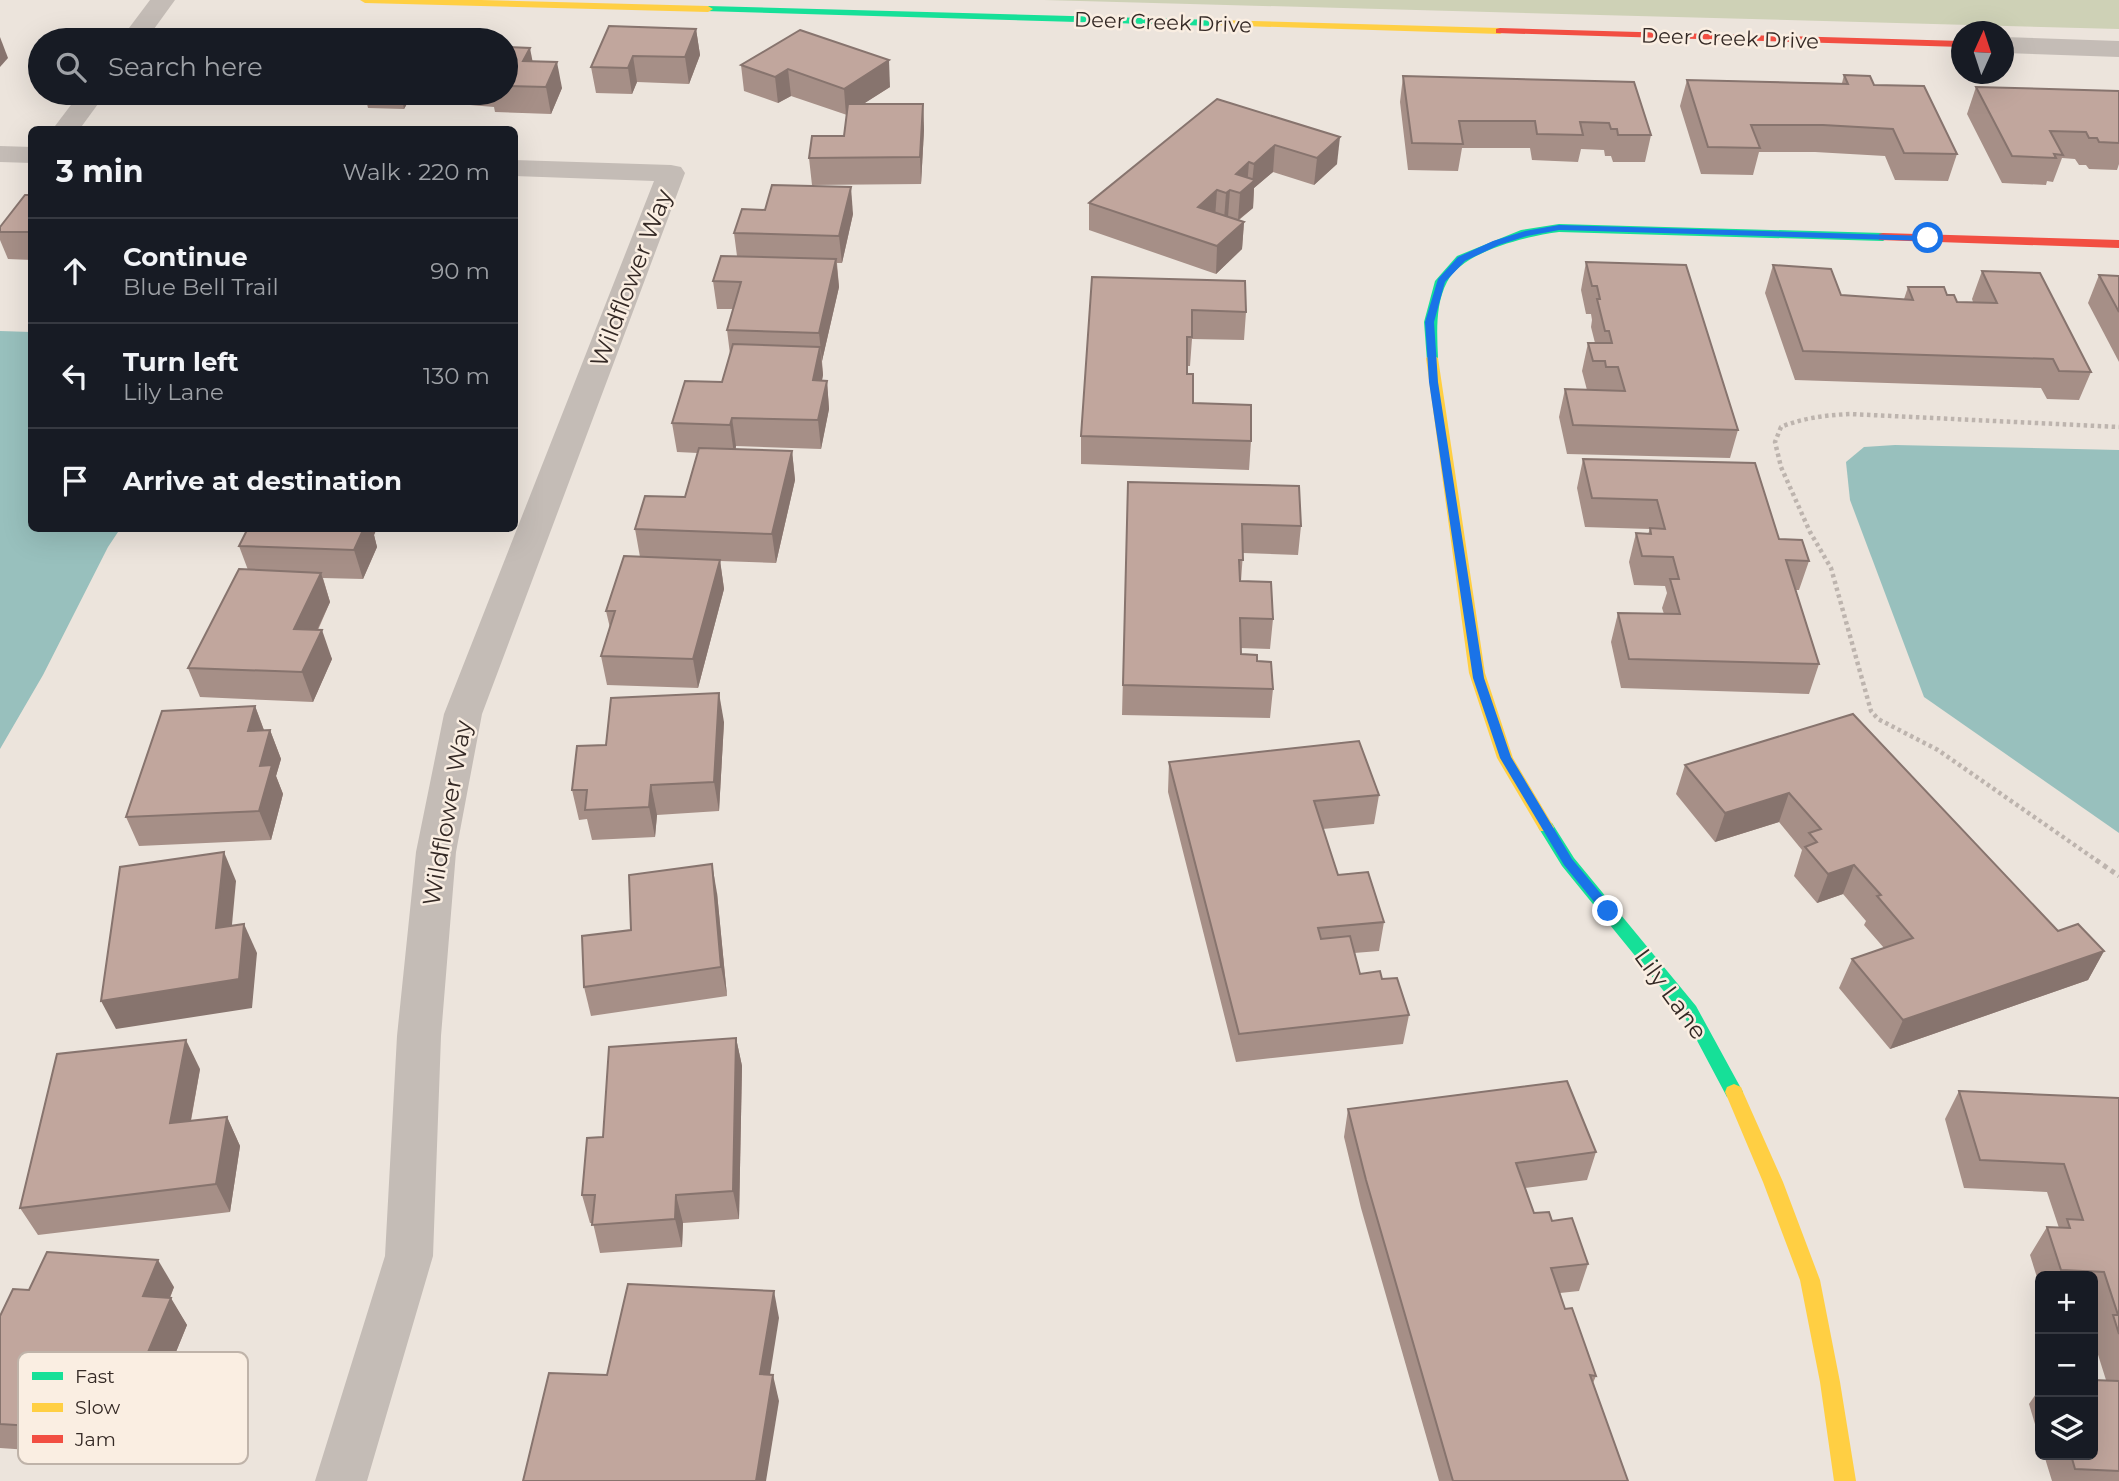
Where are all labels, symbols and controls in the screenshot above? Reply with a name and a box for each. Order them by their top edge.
street label: Deer Creek Drive [1074,6,1252,38]
north arrow [1951,21,2014,84]
street label: Deer Creek Drive [1641,22,1819,54]
search box [28,28,518,105]
icon: search [52,48,90,86]
text: Search here [108,51,263,83]
text: 3 min [56,153,143,190]
text: Walk · 220 m [343,158,490,186]
street label: Wildflower Way [584,185,678,371]
route start [1912,222,1943,253]
text: Continue [123,241,248,273]
icon: ahead [56,252,94,290]
text: 90 m [430,257,490,285]
text: Blue Bell Trail [123,273,279,301]
text: Turn left [123,346,239,378]
icon: left [56,357,94,395]
text: 130 m [423,362,490,390]
text: Lily Lane [123,378,224,406]
icon: arrive [56,462,94,500]
text: Arrive at destination [123,465,402,497]
street label: Wildflower Way [416,718,478,908]
route end [1592,895,1623,926]
street label: Lily Lane [1628,943,1714,1045]
map controls [2035,1271,2098,1460]
button: + [2035,1271,2098,1334]
button: − [2035,1334,2098,1397]
legend [18,1352,248,1464]
text: Fast [75,1365,115,1388]
text: Slow [75,1396,120,1419]
button: layers [2035,1397,2098,1460]
text: Jam [74,1428,116,1451]

